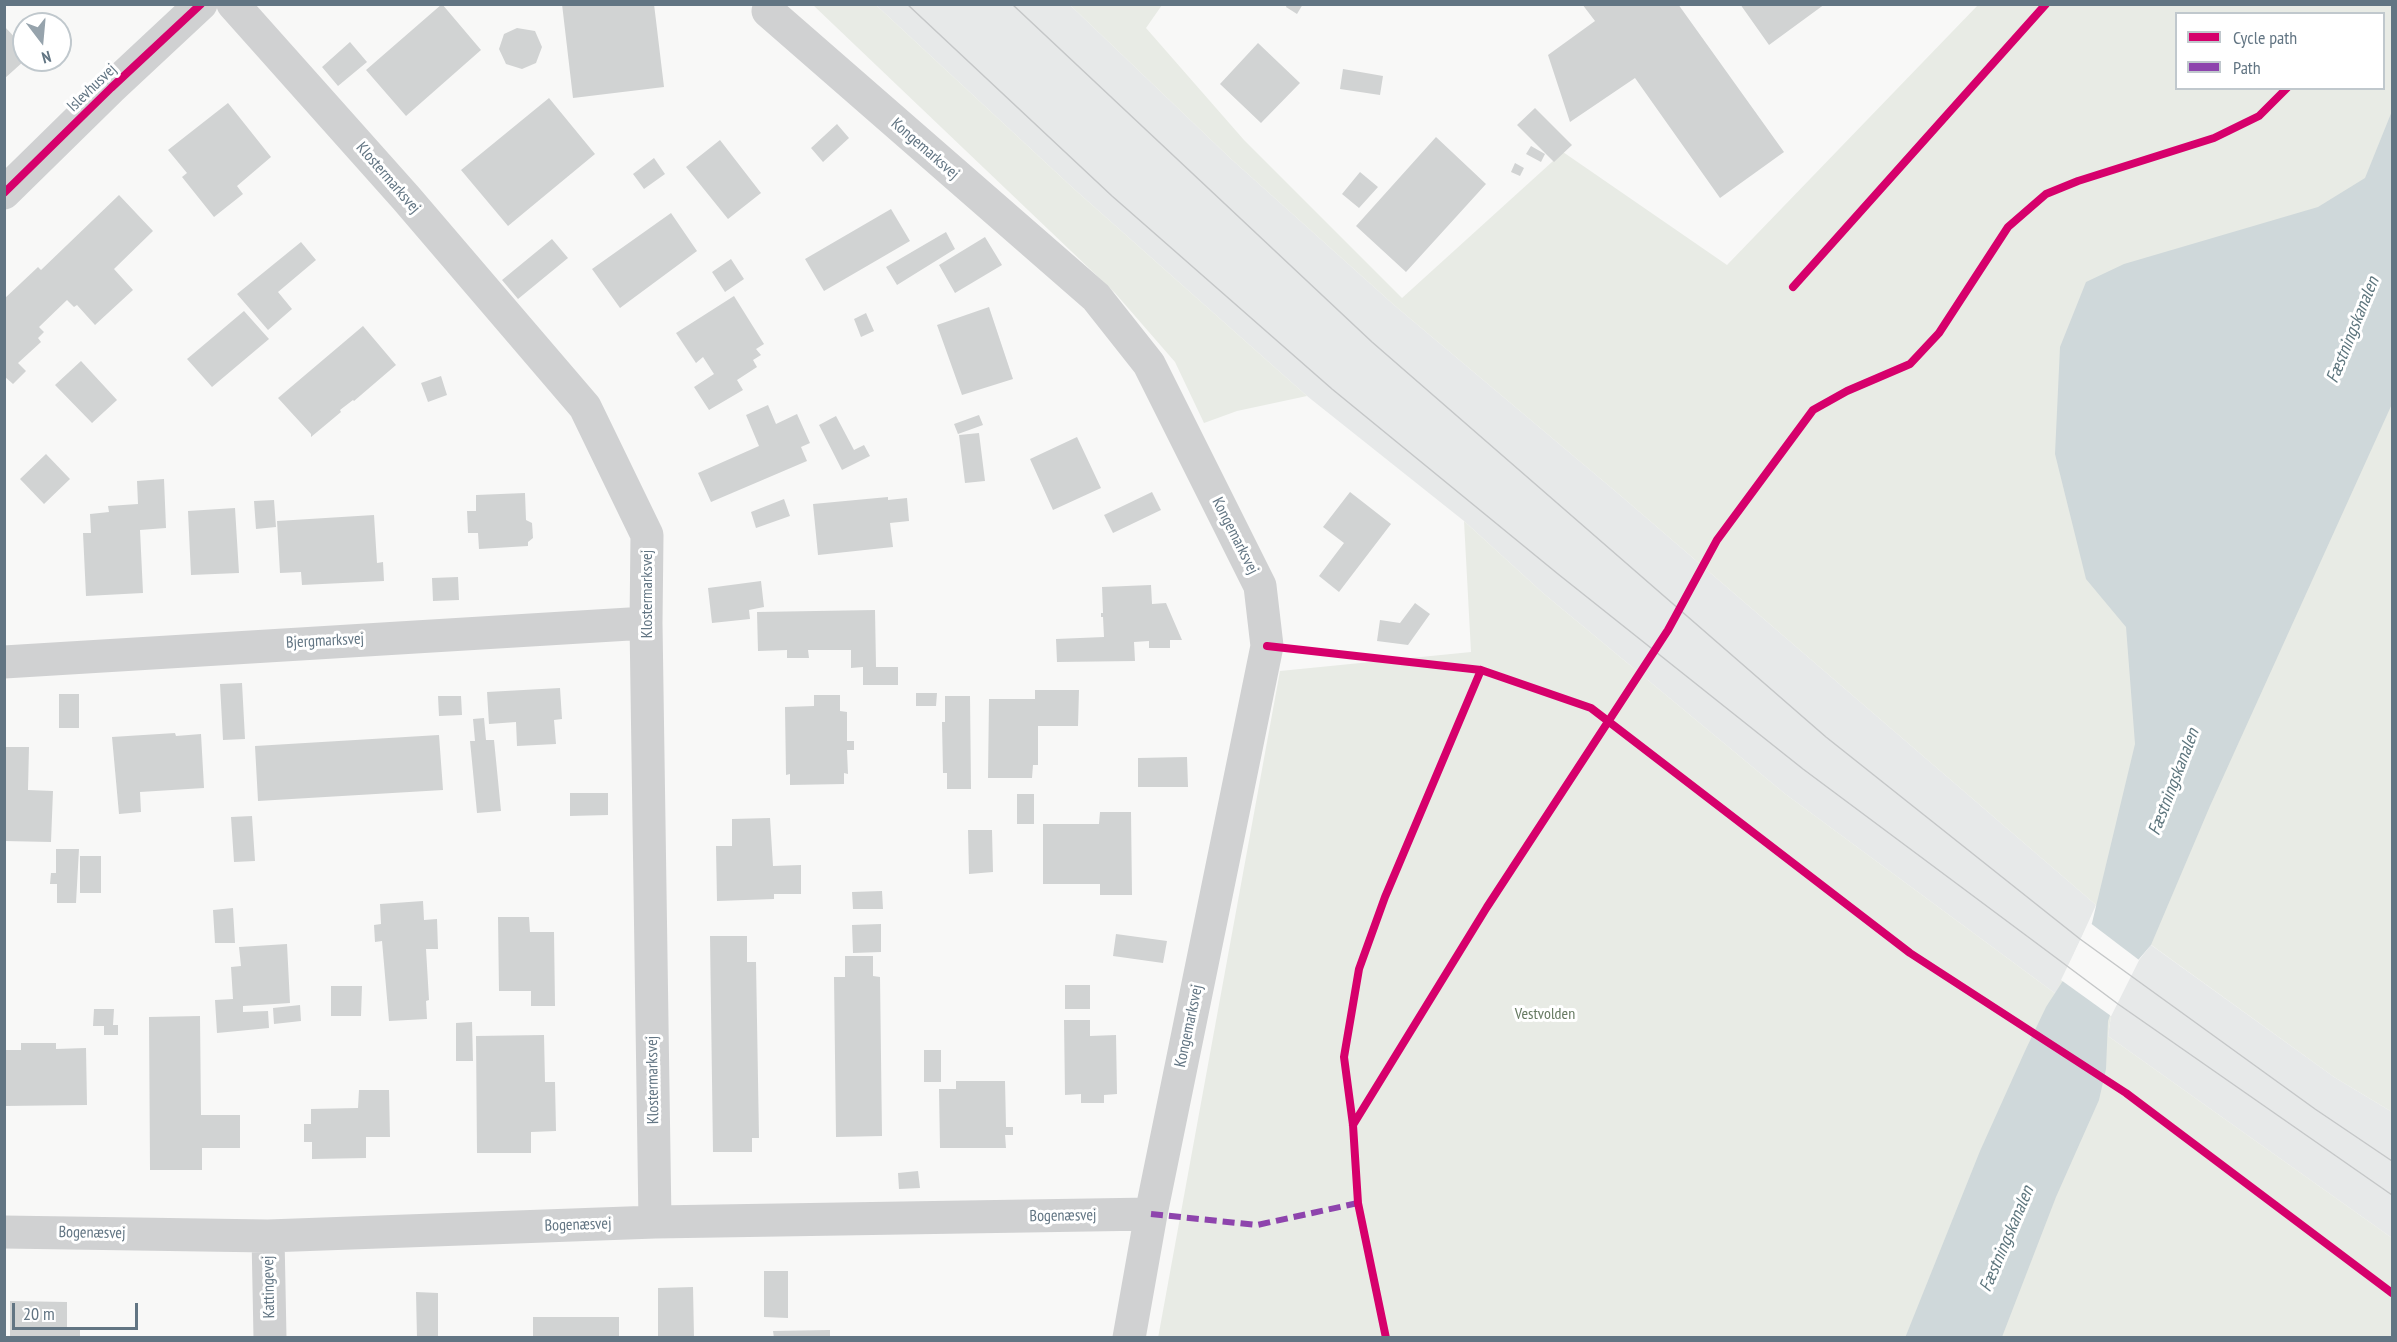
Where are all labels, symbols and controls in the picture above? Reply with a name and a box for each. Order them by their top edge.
north arrow [12,12,72,72]
legend [2175,12,2385,90]
text: Cycle path [2233,26,2297,49]
text: N [40,47,53,68]
text: Path [2233,56,2261,79]
street label: Islevhusvej [63,60,121,116]
street label: Kongemarksvej [887,114,963,184]
street label: Klostermarksvej [352,138,424,218]
water label: Fæstningskanalen [2322,274,2384,386]
street label: Kongemarksvej [1207,494,1263,578]
street label: Klostermarksvej [637,550,657,638]
street label: Bjergmarksvej [286,629,364,653]
water label: Fæstningskanalen [2144,726,2204,838]
street label: Kongemarksvej [1171,983,1207,1069]
park label: Vestvolden [1515,1004,1575,1024]
street label: Klostermarksvej [643,1036,663,1124]
water label: Fæstningskanalen [1975,1183,2039,1295]
street label: Bogenæsvej [1029,1206,1097,1226]
street label: Bogenæsvej [544,1214,612,1236]
street label: Bogenæsvej [58,1223,126,1243]
street label: Kattingevej [259,1255,279,1319]
scale bar [15,1291,141,1329]
text: 20 m [23,1302,55,1325]

